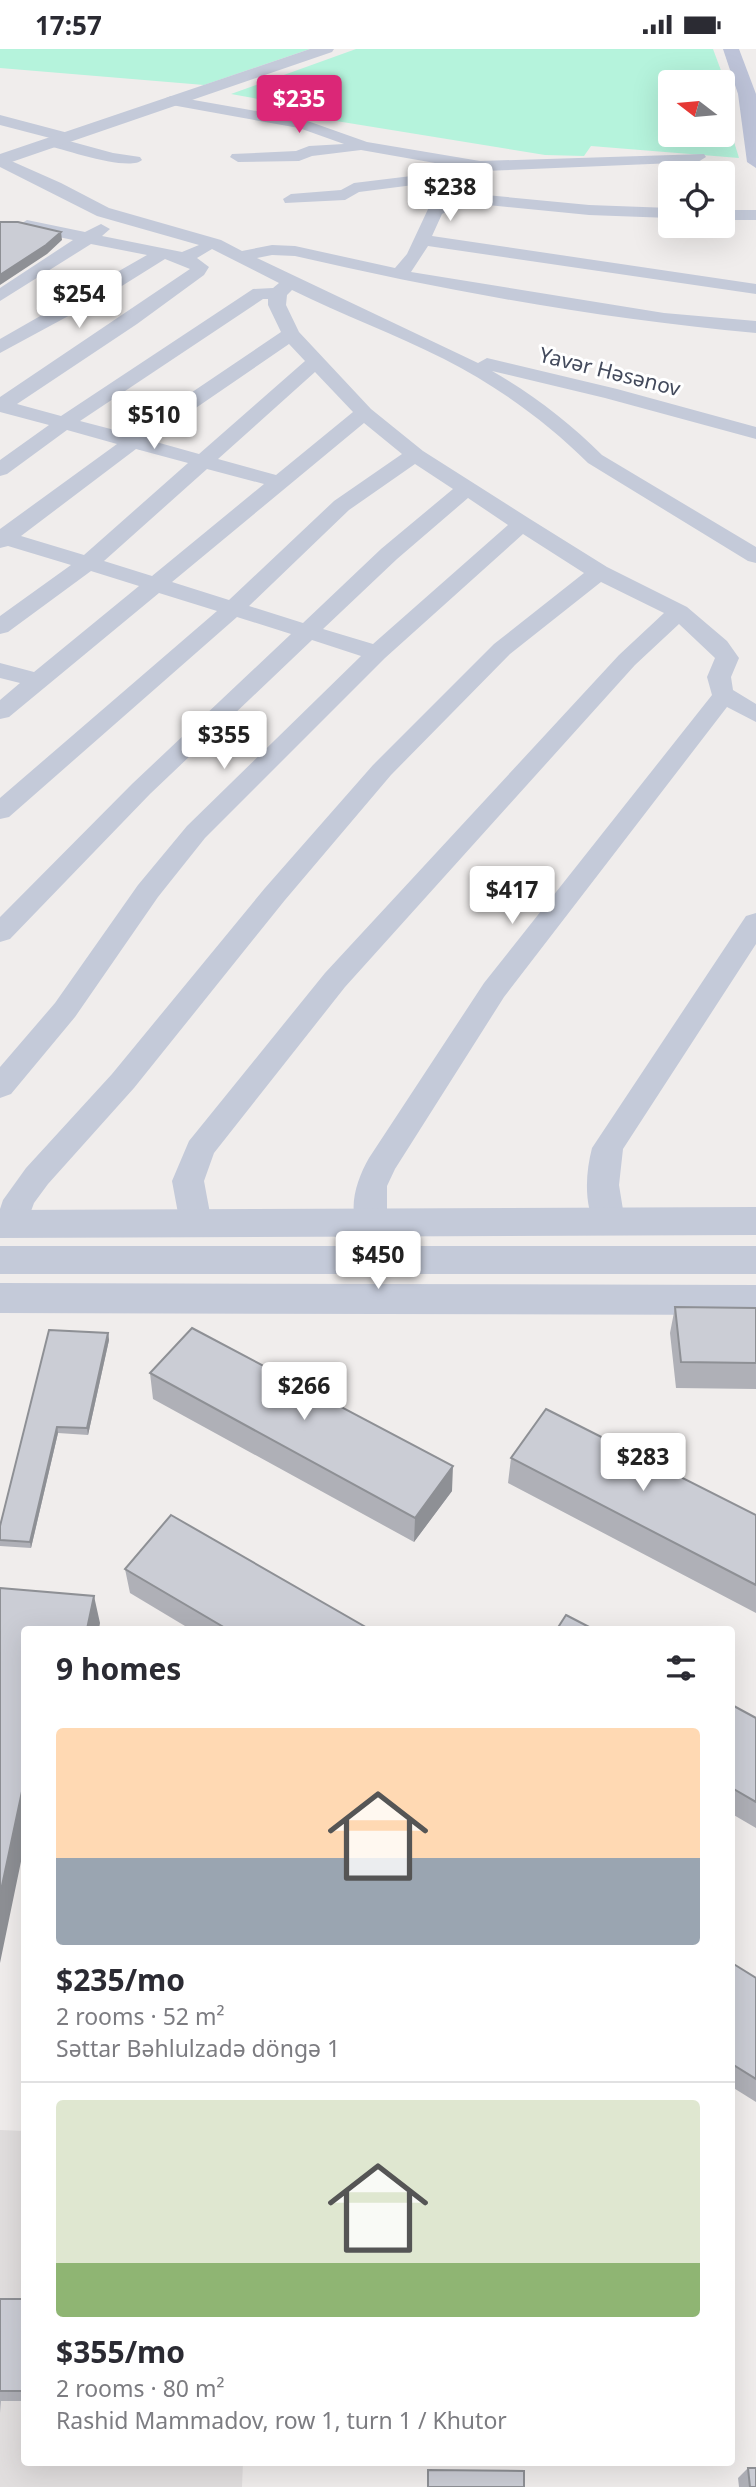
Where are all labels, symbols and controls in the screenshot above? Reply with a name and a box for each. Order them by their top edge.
text: 17:57 [35,7,102,43]
north arrow [658,70,735,147]
map controls [658,70,735,238]
pin: $235 [258,76,340,135]
text: $235 [273,82,325,114]
button: locate [658,161,735,238]
pin: $238 [409,163,491,223]
text: $238 [424,170,476,202]
pin: $254 [38,271,120,330]
text: $254 [53,277,105,309]
street label: Yavər Həsənov [537,340,684,402]
pin: $510 [113,391,195,451]
text: $510 [128,398,180,430]
pin: $355 [183,711,265,771]
text: $355 [198,718,250,750]
pin: $417 [471,867,553,926]
text: $417 [486,873,538,905]
pin: $450 [337,1231,419,1291]
text: $450 [352,1238,404,1270]
pin: $266 [263,1363,345,1422]
text: $266 [278,1369,330,1401]
pin: $283 [602,1433,684,1493]
text: $283 [617,1440,669,1472]
text: 9 homes [56,1648,181,1689]
icon: filters [662,1649,700,1687]
icon: home [315,1773,441,1899]
text: $235/mo [56,1959,185,2000]
text: 2 rooms · 52 m² [56,2000,225,2032]
text: Səttar Bəhlulzadə döngə 1 [56,2032,340,2064]
icon: home [315,2145,441,2271]
text: $355/mo [56,2331,185,2372]
text: 2 rooms · 80 m² [56,2372,225,2404]
text: Rashid Mammadov, row 1, turn 1 / Khutor [56,2404,507,2436]

